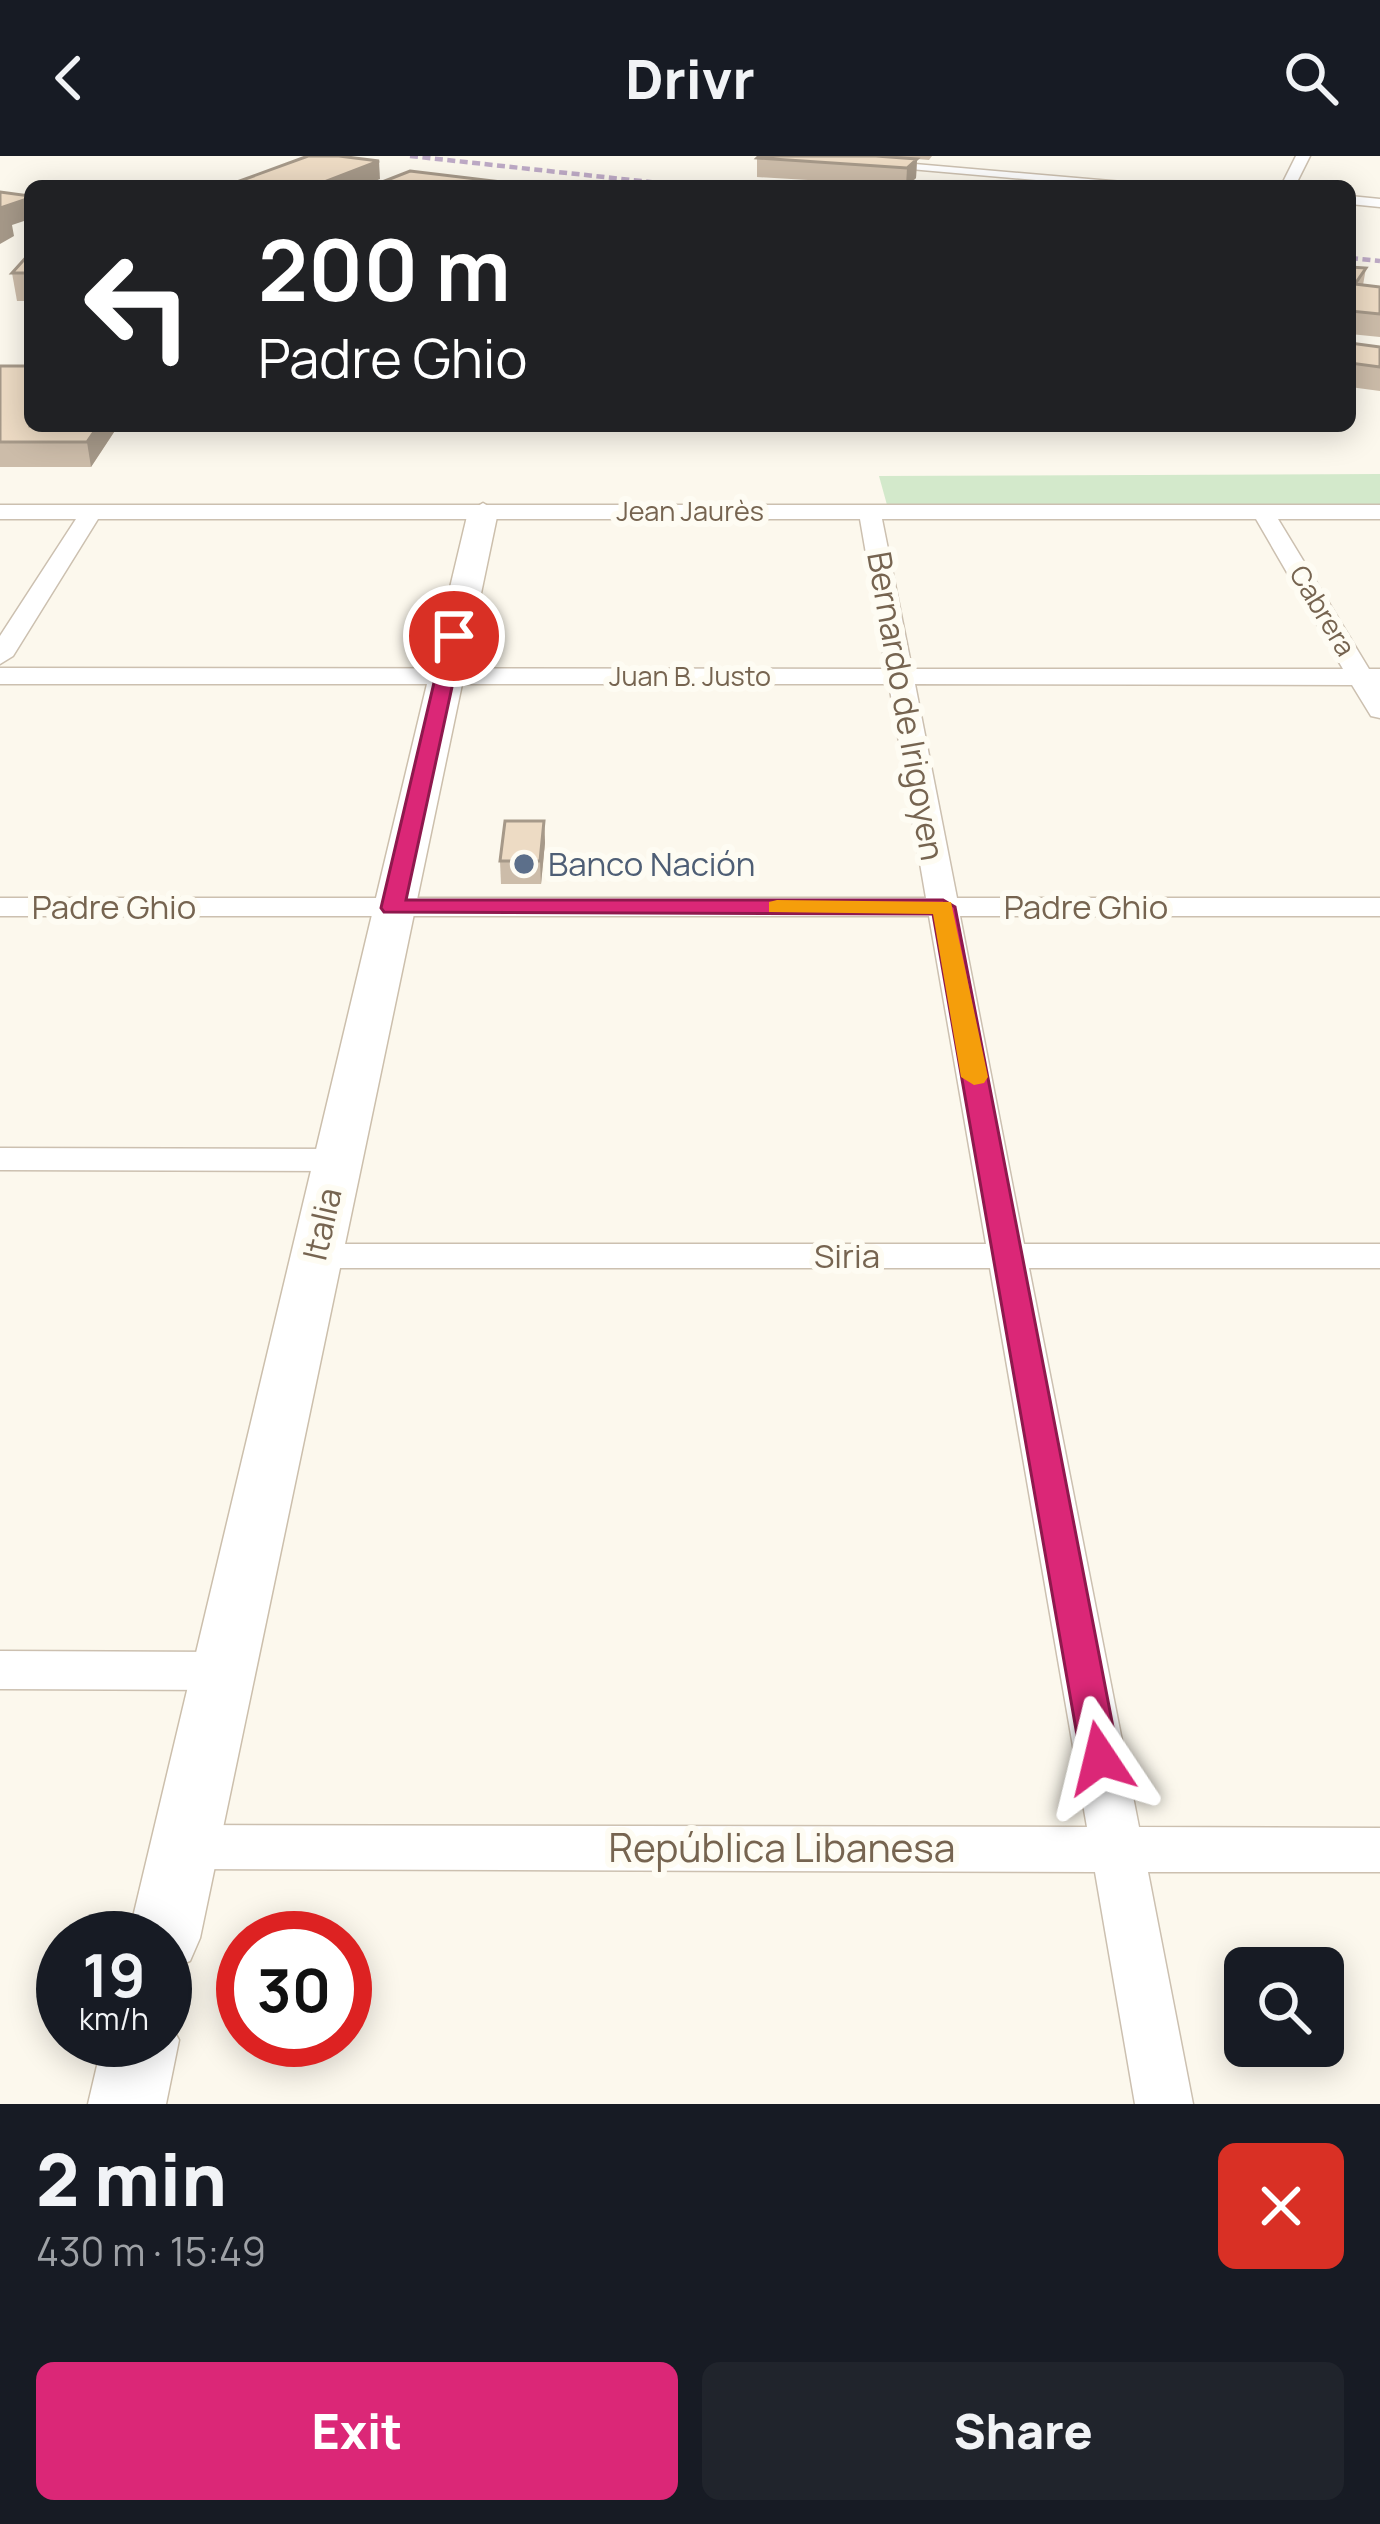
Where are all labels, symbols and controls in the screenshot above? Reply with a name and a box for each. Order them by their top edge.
text: Drivr [625,41,755,115]
icon: back [36,45,102,111]
icon: search [1278,45,1344,111]
text: 200 m [258,211,511,326]
icon: left [60,228,216,384]
text: Padre Ghio [258,320,527,394]
street label: Jean Jaurès [616,492,764,529]
street label: Bernardo de Irigoyen [857,548,956,864]
street label: Cabrera [1282,558,1365,663]
pin [403,585,505,687]
icon: arrive [421,603,487,669]
street label: Juan B. Justo [609,657,771,694]
place label: Banco Nación [548,841,755,886]
marker: Banco Nación [511,851,537,877]
street label: Padre Ghio [32,884,196,929]
street label: Padre Ghio [1004,884,1168,929]
street label: Italia [291,1183,352,1265]
street label: Siria [814,1233,880,1278]
position arrow [1037,1695,1163,1821]
street label: República Libanesa [608,1820,956,1874]
speed limit sign: 30 [216,1911,372,2067]
text: 19 [82,1933,146,2015]
map controls [1224,1947,1344,2067]
button: search [1224,1947,1344,2067]
text: km/h [79,1998,149,2039]
text: 2 min [36,2129,227,2228]
button: close [1218,2143,1344,2269]
text: 430 m · 15:49 [36,2224,266,2278]
button: Exit [36,2362,678,2500]
button: Share [702,2362,1344,2500]

